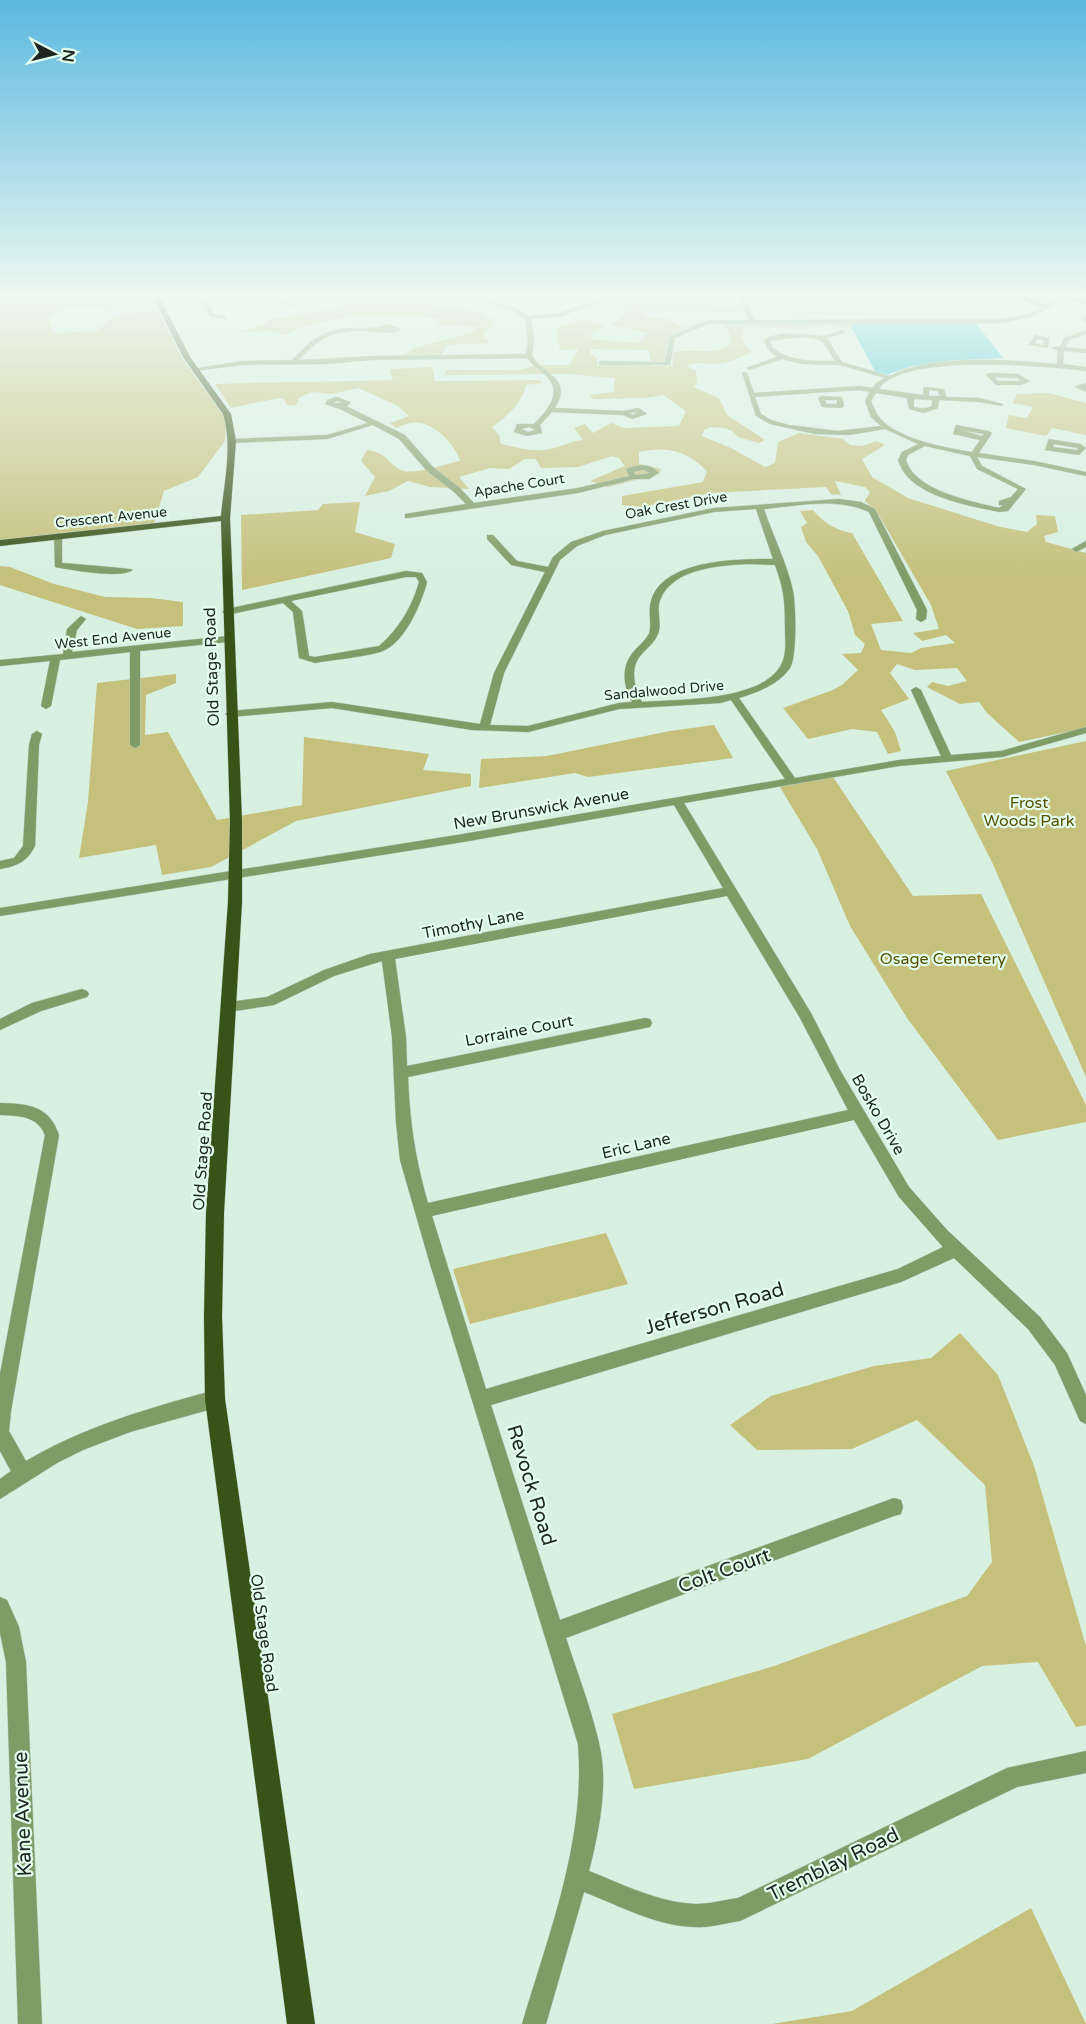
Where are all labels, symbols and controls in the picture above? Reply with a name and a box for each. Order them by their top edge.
north arrow [24,24,84,84]
text: N [57,48,79,63]
street label: Apache Court [472,470,566,501]
street label: Oak Crest Drive [624,488,728,523]
street label: Crescent Avenue [54,503,168,532]
street label: Old Stage Road [200,607,224,727]
street label: West End Avenue [54,624,172,653]
street label: Sandalwood Drive [603,677,725,704]
street label: New Brunswick Avenue [452,784,631,834]
park label: Frost Woods Park [983,793,1075,831]
street label: Timothy Lane [421,904,526,944]
park label: Osage Cemetery [880,949,1007,969]
street label: Lorraine Court [463,1011,575,1051]
street label: Bosko Drive [847,1070,909,1159]
street label: Old Stage Road [189,1091,217,1211]
street label: Eric Lane [600,1128,673,1164]
street label: Jefferson Road [642,1278,787,1340]
street label: Revock Road [501,1422,561,1549]
street label: Colt Court [675,1543,774,1599]
street label: Old Stage Road [246,1573,282,1694]
street label: Kane Avenue [9,1751,37,1877]
street label: Tremblay Road [764,1823,903,1907]

